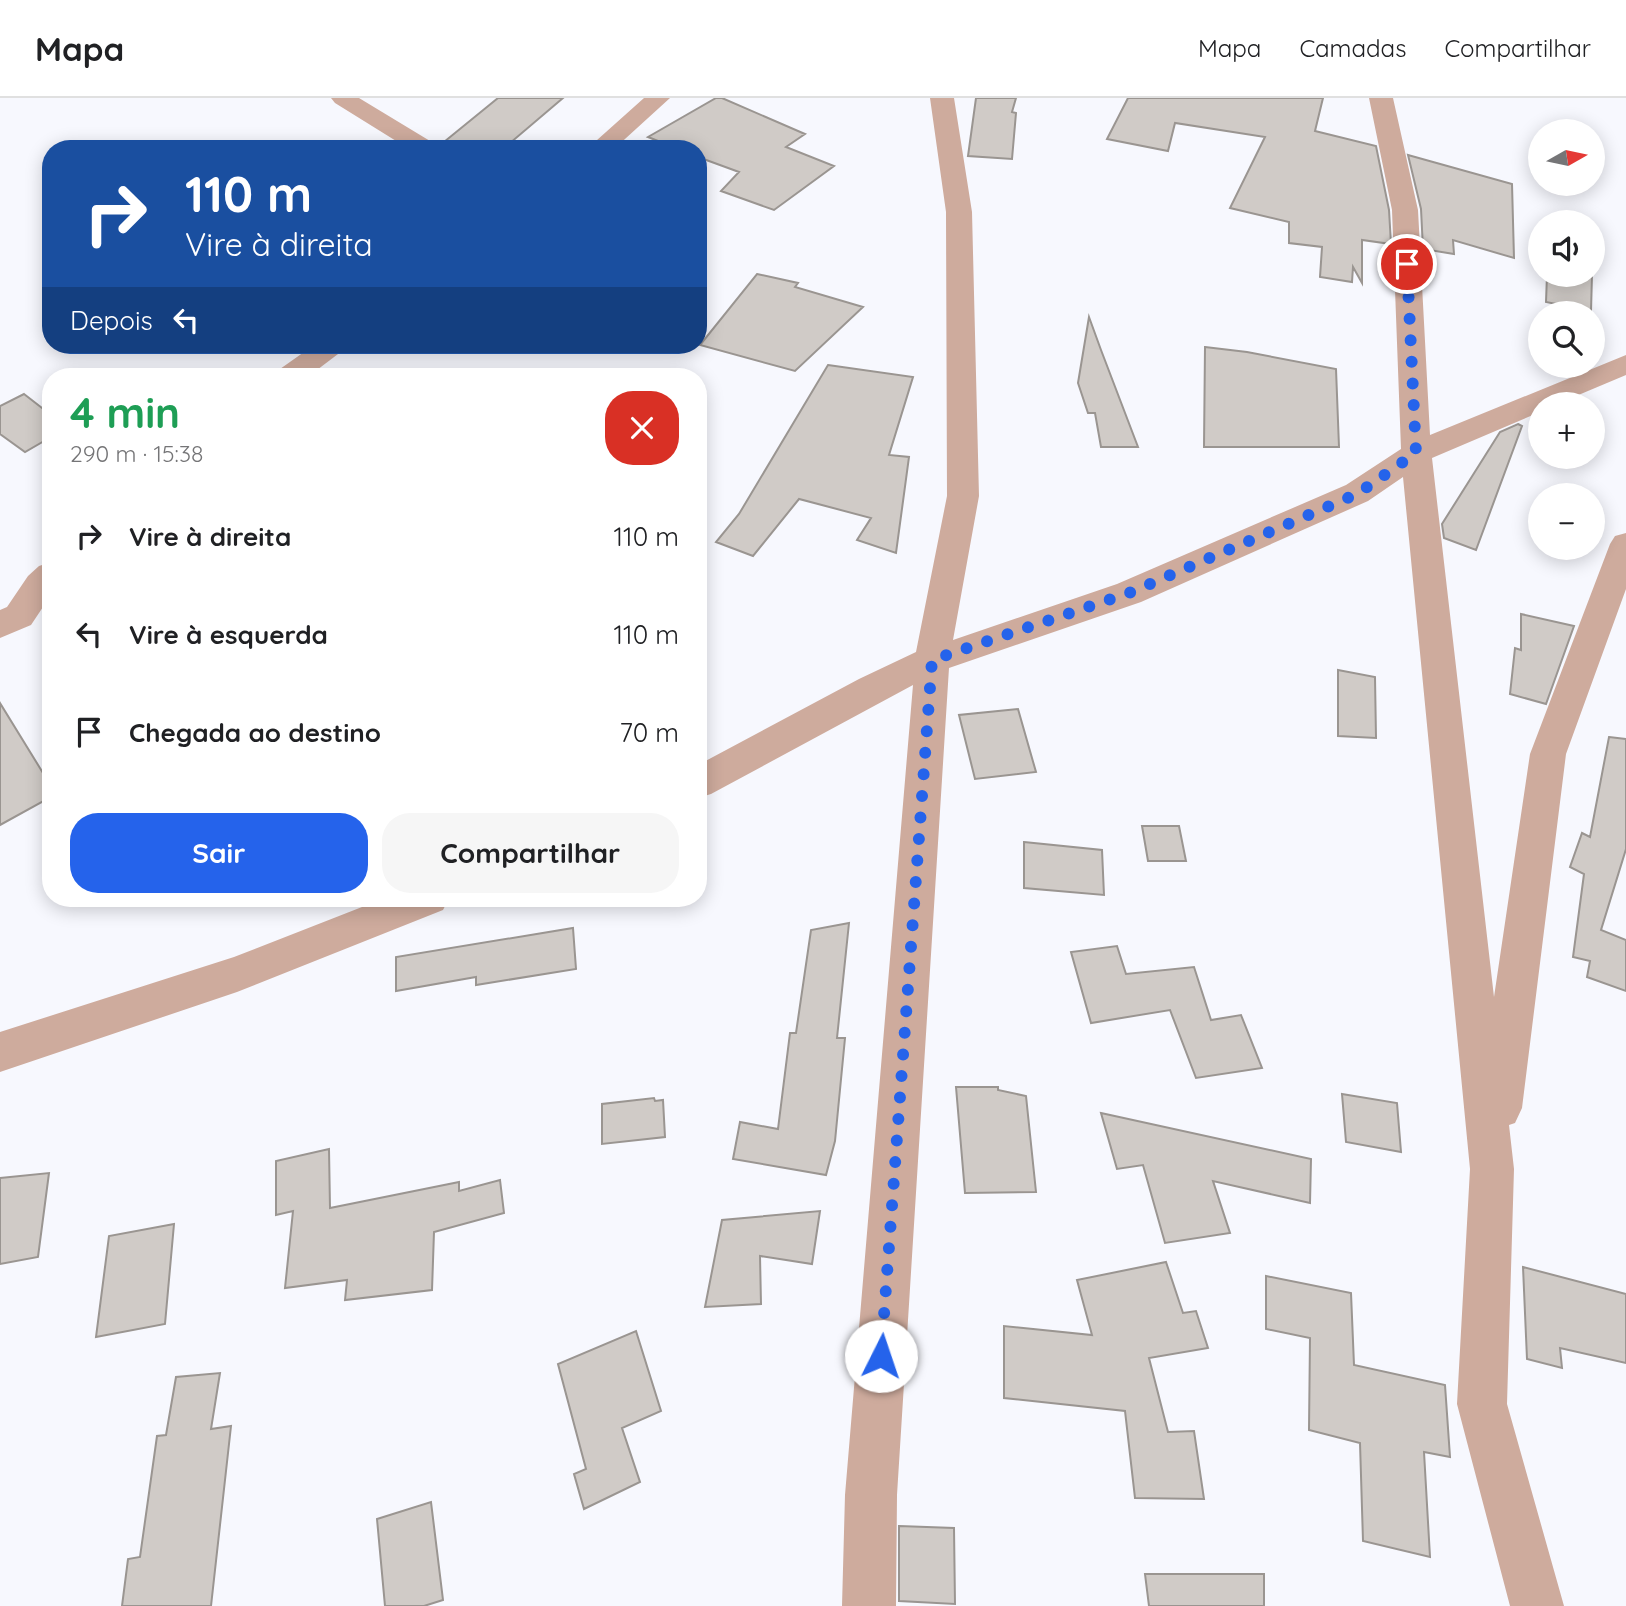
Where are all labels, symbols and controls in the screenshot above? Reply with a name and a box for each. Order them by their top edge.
text: Mapa [35,28,124,69]
text: Mapa [1198,33,1261,63]
text: Camadas [1299,33,1406,63]
text: Compartilhar [1444,33,1591,63]
north arrow [1528,119,1605,196]
map controls [1528,119,1605,560]
text: 110 m [185,163,312,224]
icon: right [70,168,161,259]
button: sound [1528,210,1605,287]
text: Vire à direita [185,224,373,264]
pin [1377,234,1437,294]
icon: arrive [1388,245,1426,283]
icon: left [167,301,205,339]
button: search [1528,301,1605,378]
text: Depois [70,304,153,337]
text: 4 min [70,386,180,439]
button: close [605,391,679,465]
button: + [1528,392,1605,469]
text: 290 m · 15:38 [70,439,203,468]
button: − [1528,483,1605,560]
icon: right [70,517,108,555]
text: Vire à direita [129,520,291,553]
text: 110 m [613,520,679,553]
icon: left [70,615,108,653]
text: Vire à esquerda [129,618,328,651]
text: 110 m [613,618,679,651]
icon: arrive [70,713,108,751]
text: Chegada ao destino [129,716,381,749]
text: 70 m [619,716,679,749]
button: Sair [70,813,368,893]
button: Compartilhar [382,813,679,893]
position arrow [844,1319,918,1393]

